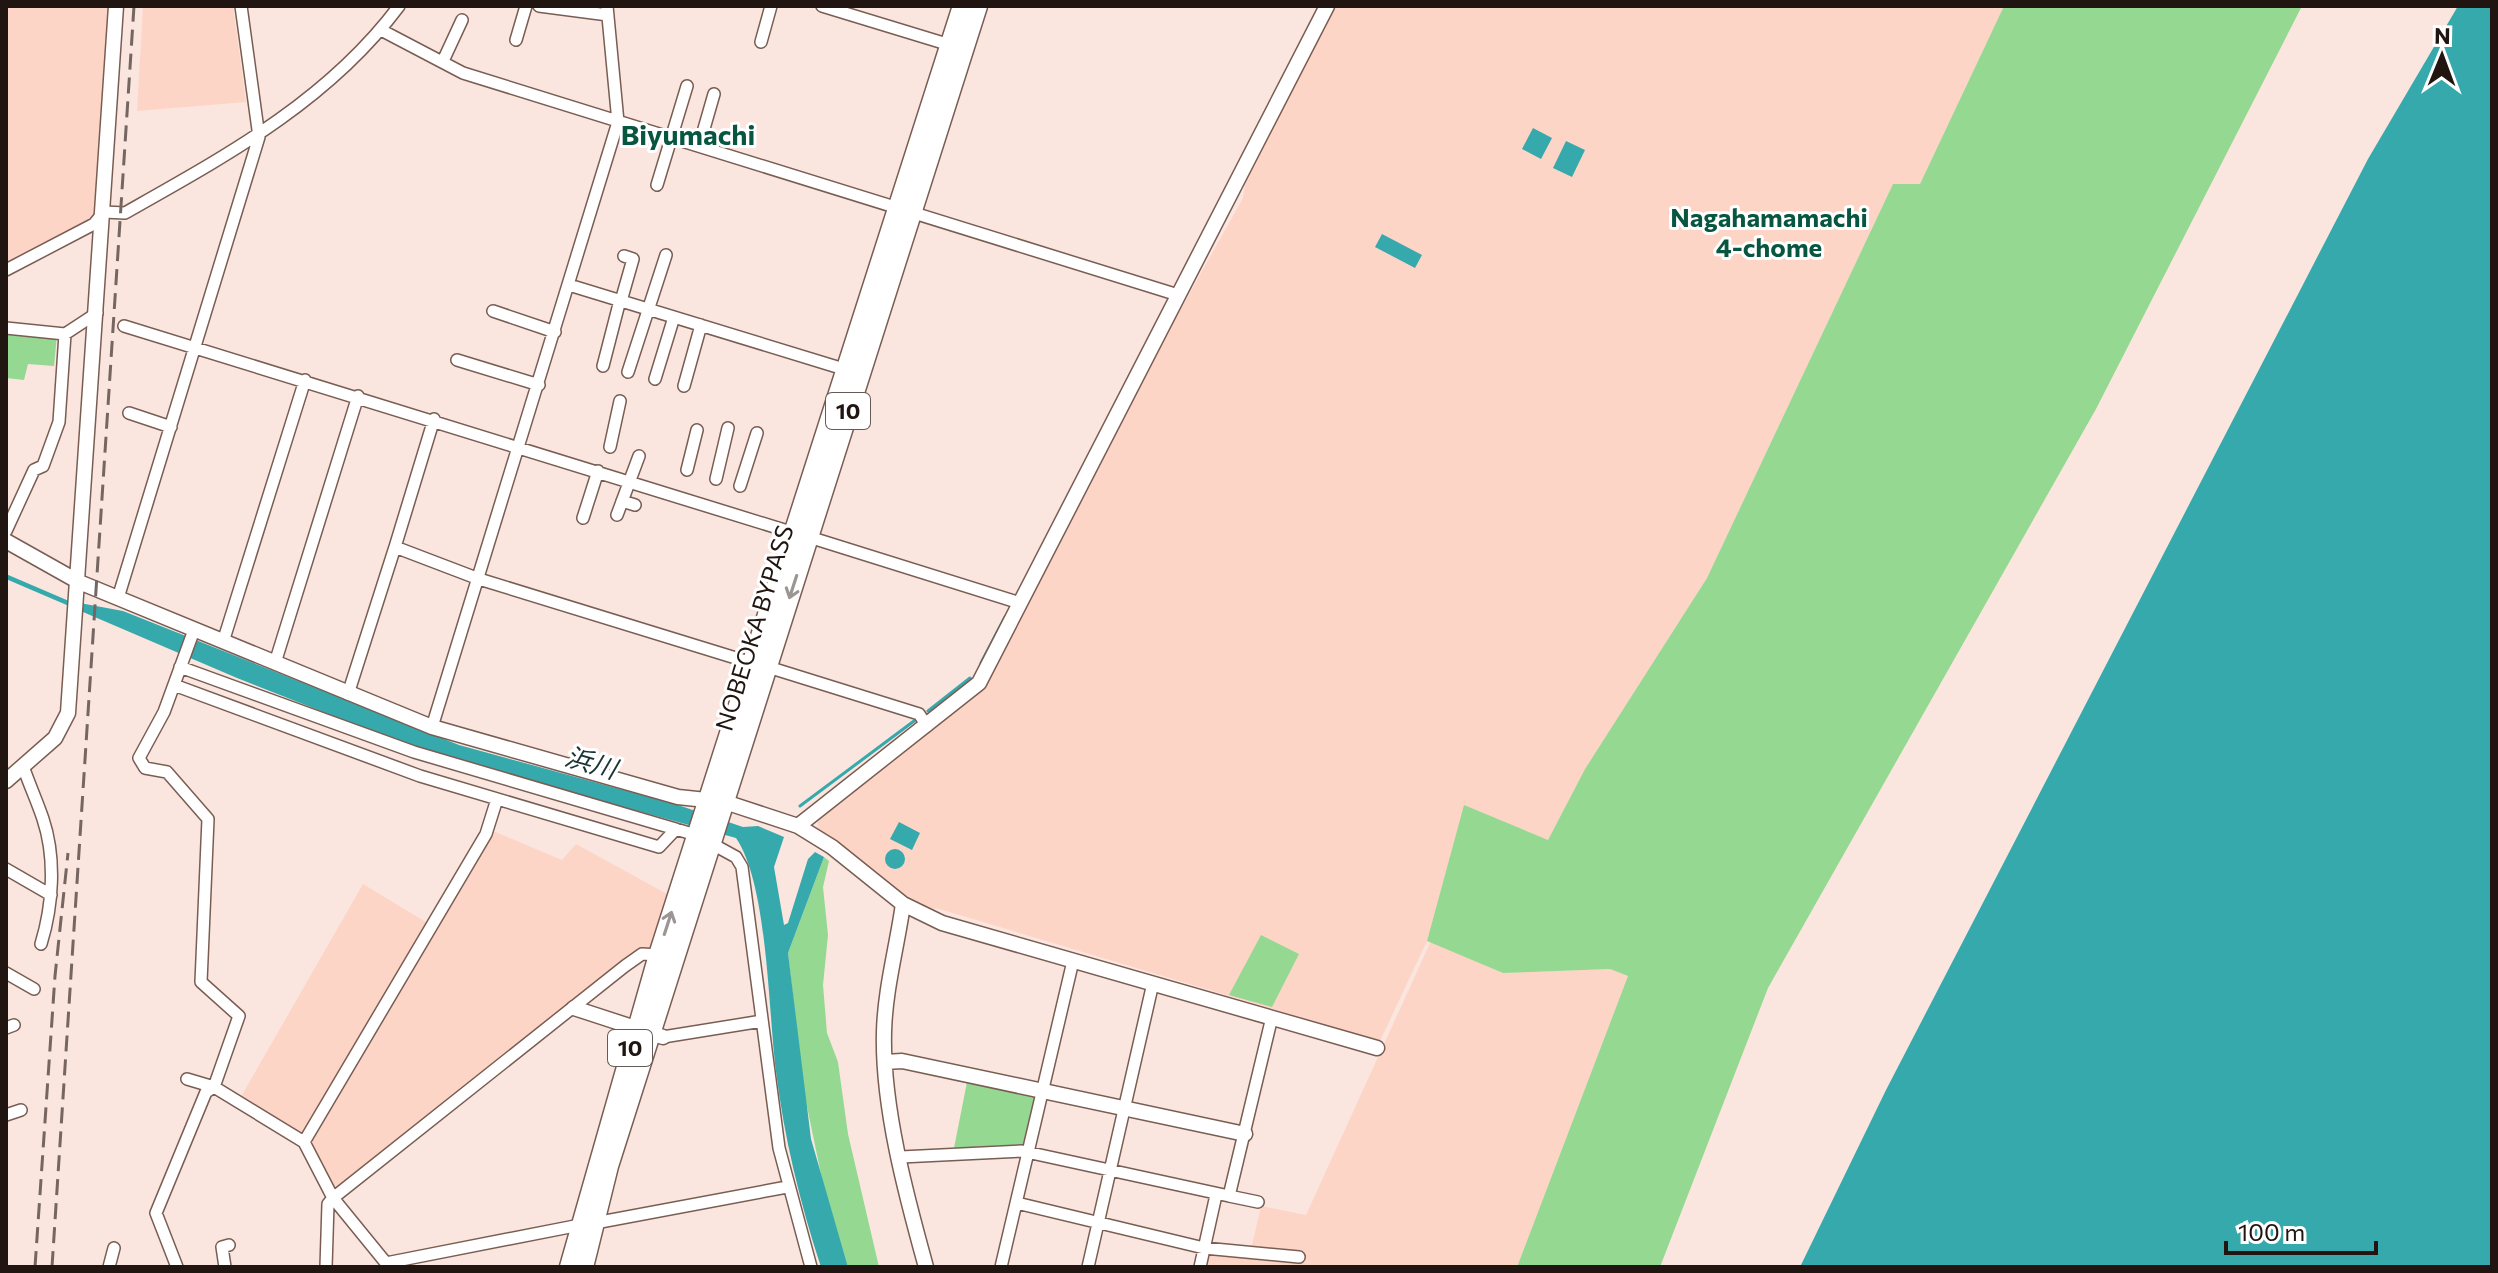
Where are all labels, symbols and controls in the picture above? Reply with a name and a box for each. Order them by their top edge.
north arrow [2402,16,2482,96]
text: N [2434,22,2451,49]
district label: Biyumachi [621,117,755,151]
district label: Nagahamamachi 4-chome [1670,201,1868,262]
road number: 10 [826,393,870,429]
street label: NOBEOKA BYPASS [708,521,799,734]
one-way arrow [785,574,800,600]
water label: 浜川 [562,739,624,784]
one-way arrow [662,911,676,936]
road number: 10 [608,1030,652,1066]
scale bar [2226,1205,2376,1255]
text: 100 m [2238,1217,2305,1246]

